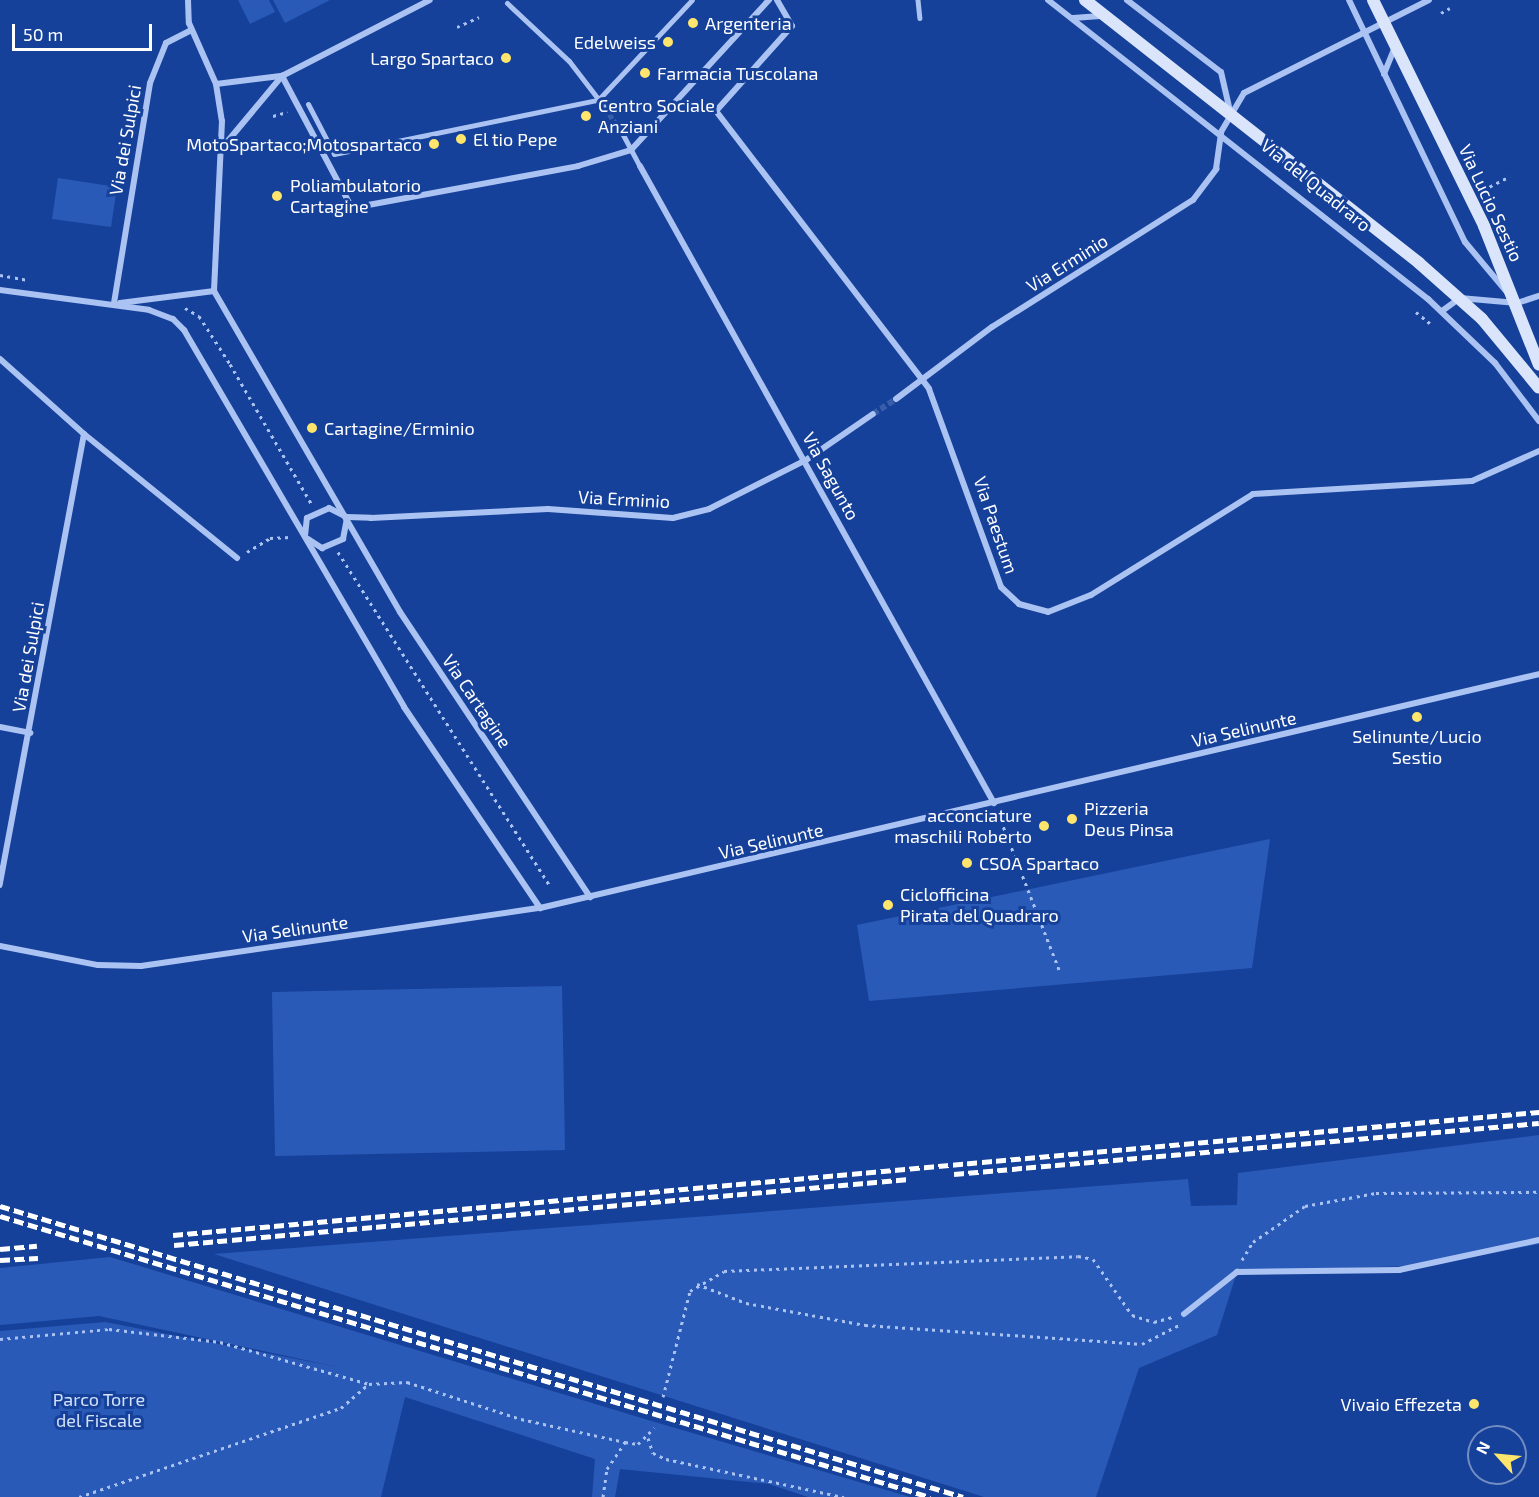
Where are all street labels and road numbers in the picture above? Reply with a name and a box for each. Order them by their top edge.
street label: Via dei Sulpici [105,83,145,197]
street label: Via del Quadraro [1257,134,1375,236]
street label: Via Lucio Sestio [1454,141,1528,265]
street label: Via Erminio [1022,229,1112,297]
street label: Via Sagunto [798,428,864,524]
street label: Via Paestum [969,474,1023,576]
street label: Via Erminio [577,486,671,512]
street label: Via dei Sulpici [8,600,48,714]
street label: Via Cartagine [438,650,516,752]
street label: Via Selinunte [1190,706,1298,752]
street label: Via Selinunte [717,818,825,864]
street label: Via Selinunte [241,911,349,947]

